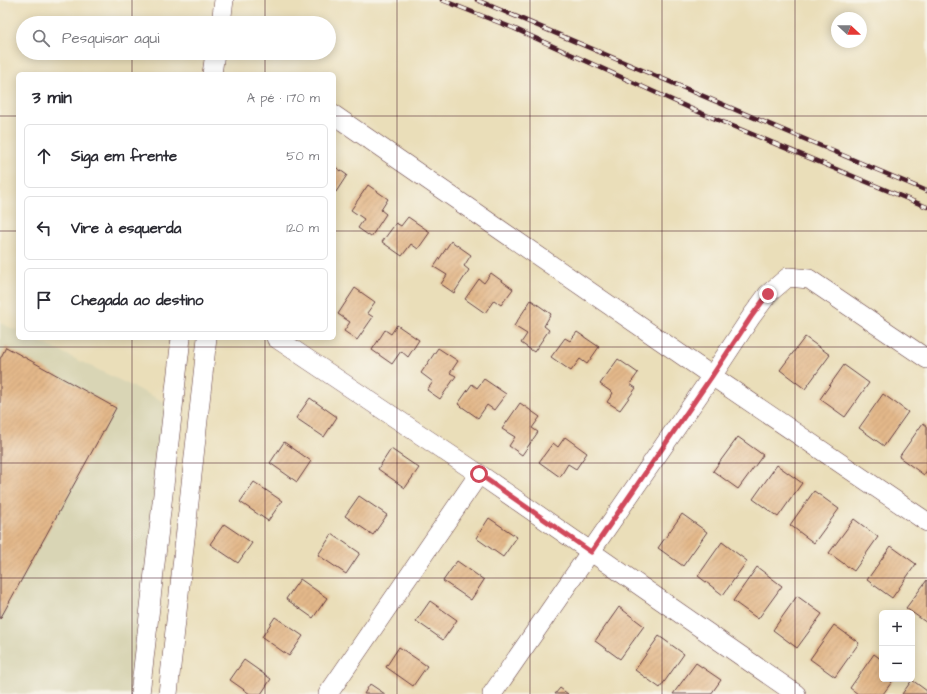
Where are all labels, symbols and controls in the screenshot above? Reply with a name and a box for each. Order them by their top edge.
north arrow [831,12,867,48]
search box [16,16,336,60]
icon: search [30,27,52,49]
text: Pesquisar aqui [62,28,159,49]
text: 3 min [32,86,72,110]
text: A pé · 170 m [247,89,320,107]
icon: ahead [33,145,55,167]
text: Siga em frente [71,146,177,167]
text: 50 m [286,147,319,165]
icon: left [33,217,55,239]
text: Vire à esquerda [71,218,181,239]
text: 120 m [286,219,319,237]
route end [759,285,777,303]
icon: arrive [33,289,55,311]
text: Chegada ao destino [71,290,204,311]
route start [470,465,488,483]
map controls [879,610,915,682]
button: + [879,610,915,646]
button: − [879,646,915,682]

